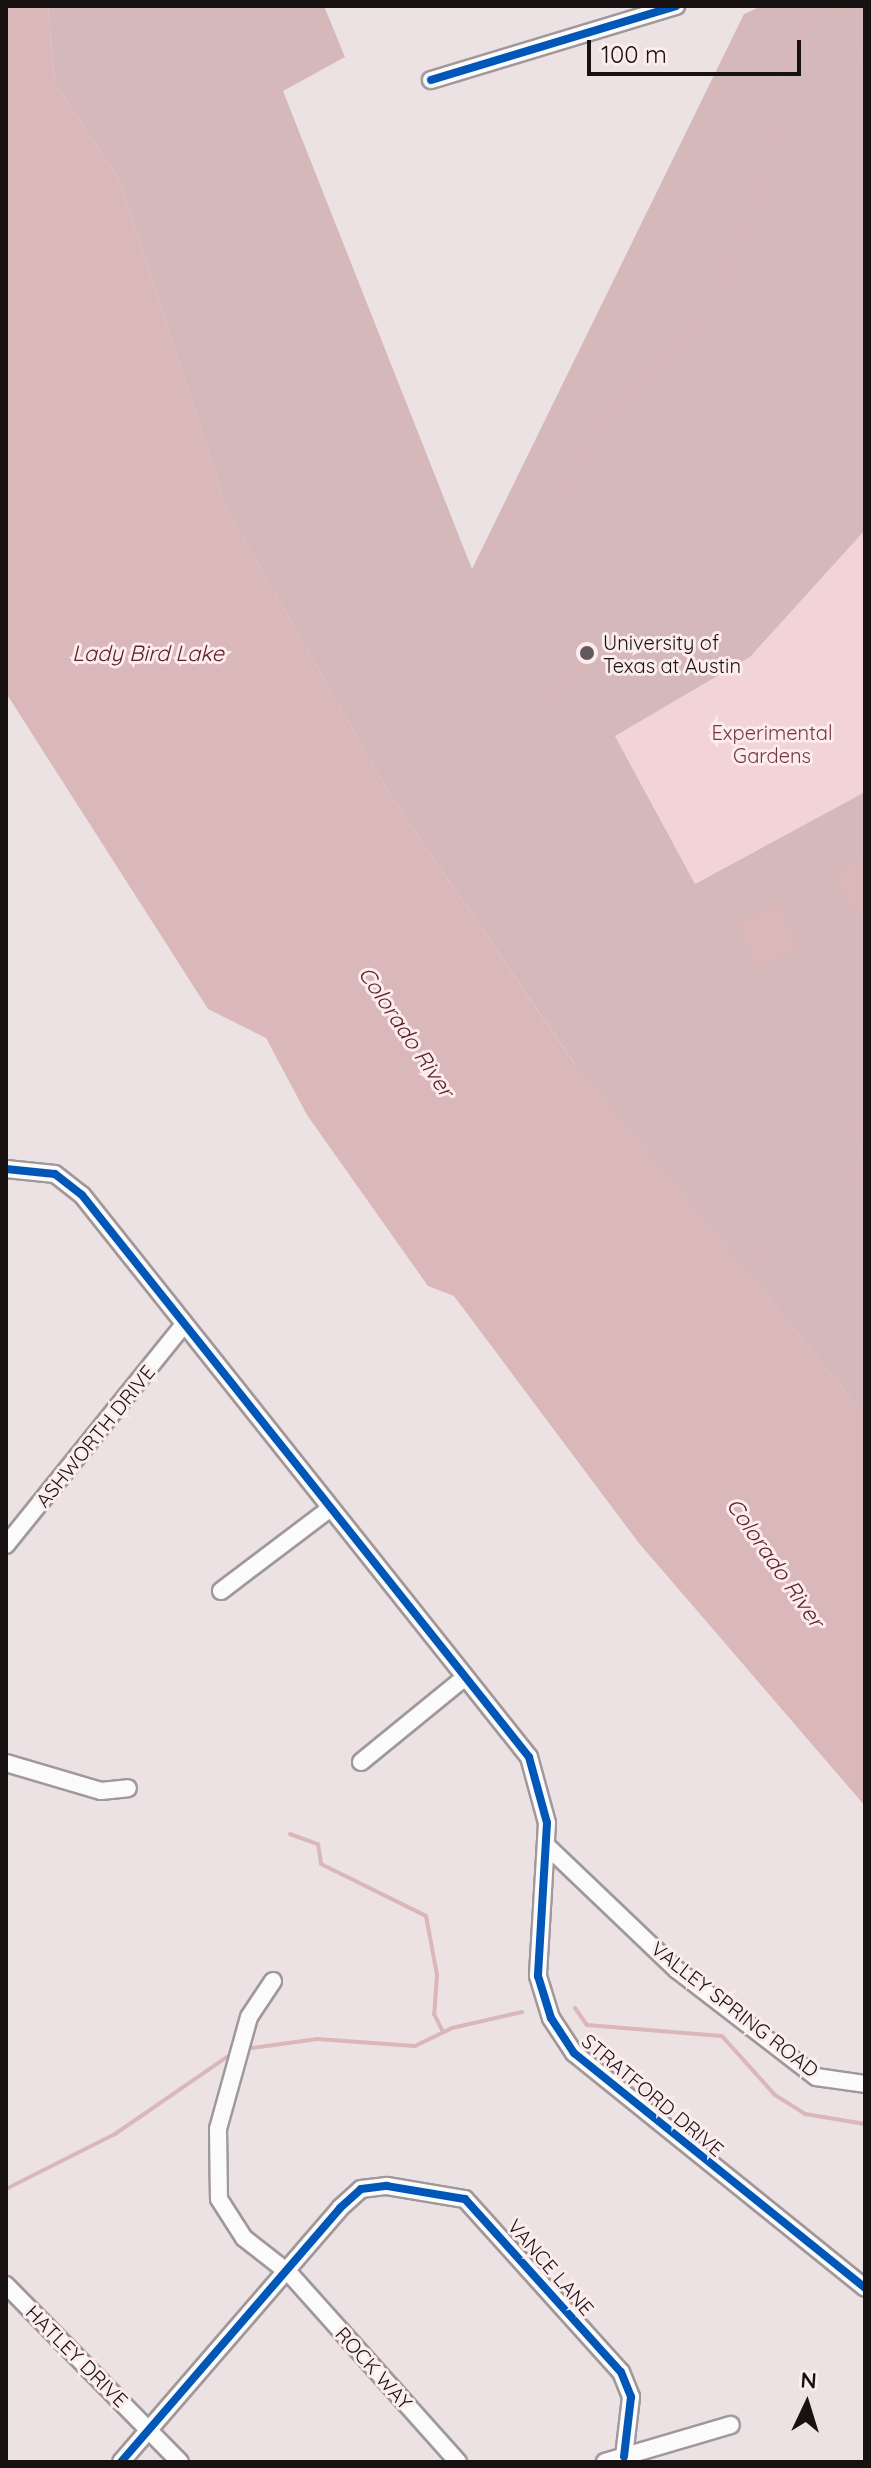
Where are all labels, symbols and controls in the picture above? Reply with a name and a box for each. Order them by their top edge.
scale bar [591,24,805,74]
text: 100 m [601,39,667,69]
place label: University of Texas at Austin [603,630,741,677]
water label: Lady Bird Lake [72,641,224,667]
marker: University of Texas at Austin [578,644,596,662]
park label: Experimental Gardens [711,721,833,768]
water label: Colorado River [353,962,459,1102]
street label: ASHWORTH DRIVE [30,1360,160,1512]
water label: Colorado River [721,1493,829,1633]
street label: VALLEY SPRING ROAD [646,1936,824,2082]
street label: STRATFORD DRIVE [577,2029,729,2161]
street label: VANCE LANE [503,2214,599,2320]
street label: HATLEY DRIVE [21,2300,133,2412]
street label: ROCK WAY [331,2322,417,2414]
north arrow [767,2364,847,2444]
text: N [800,2366,818,2395]

